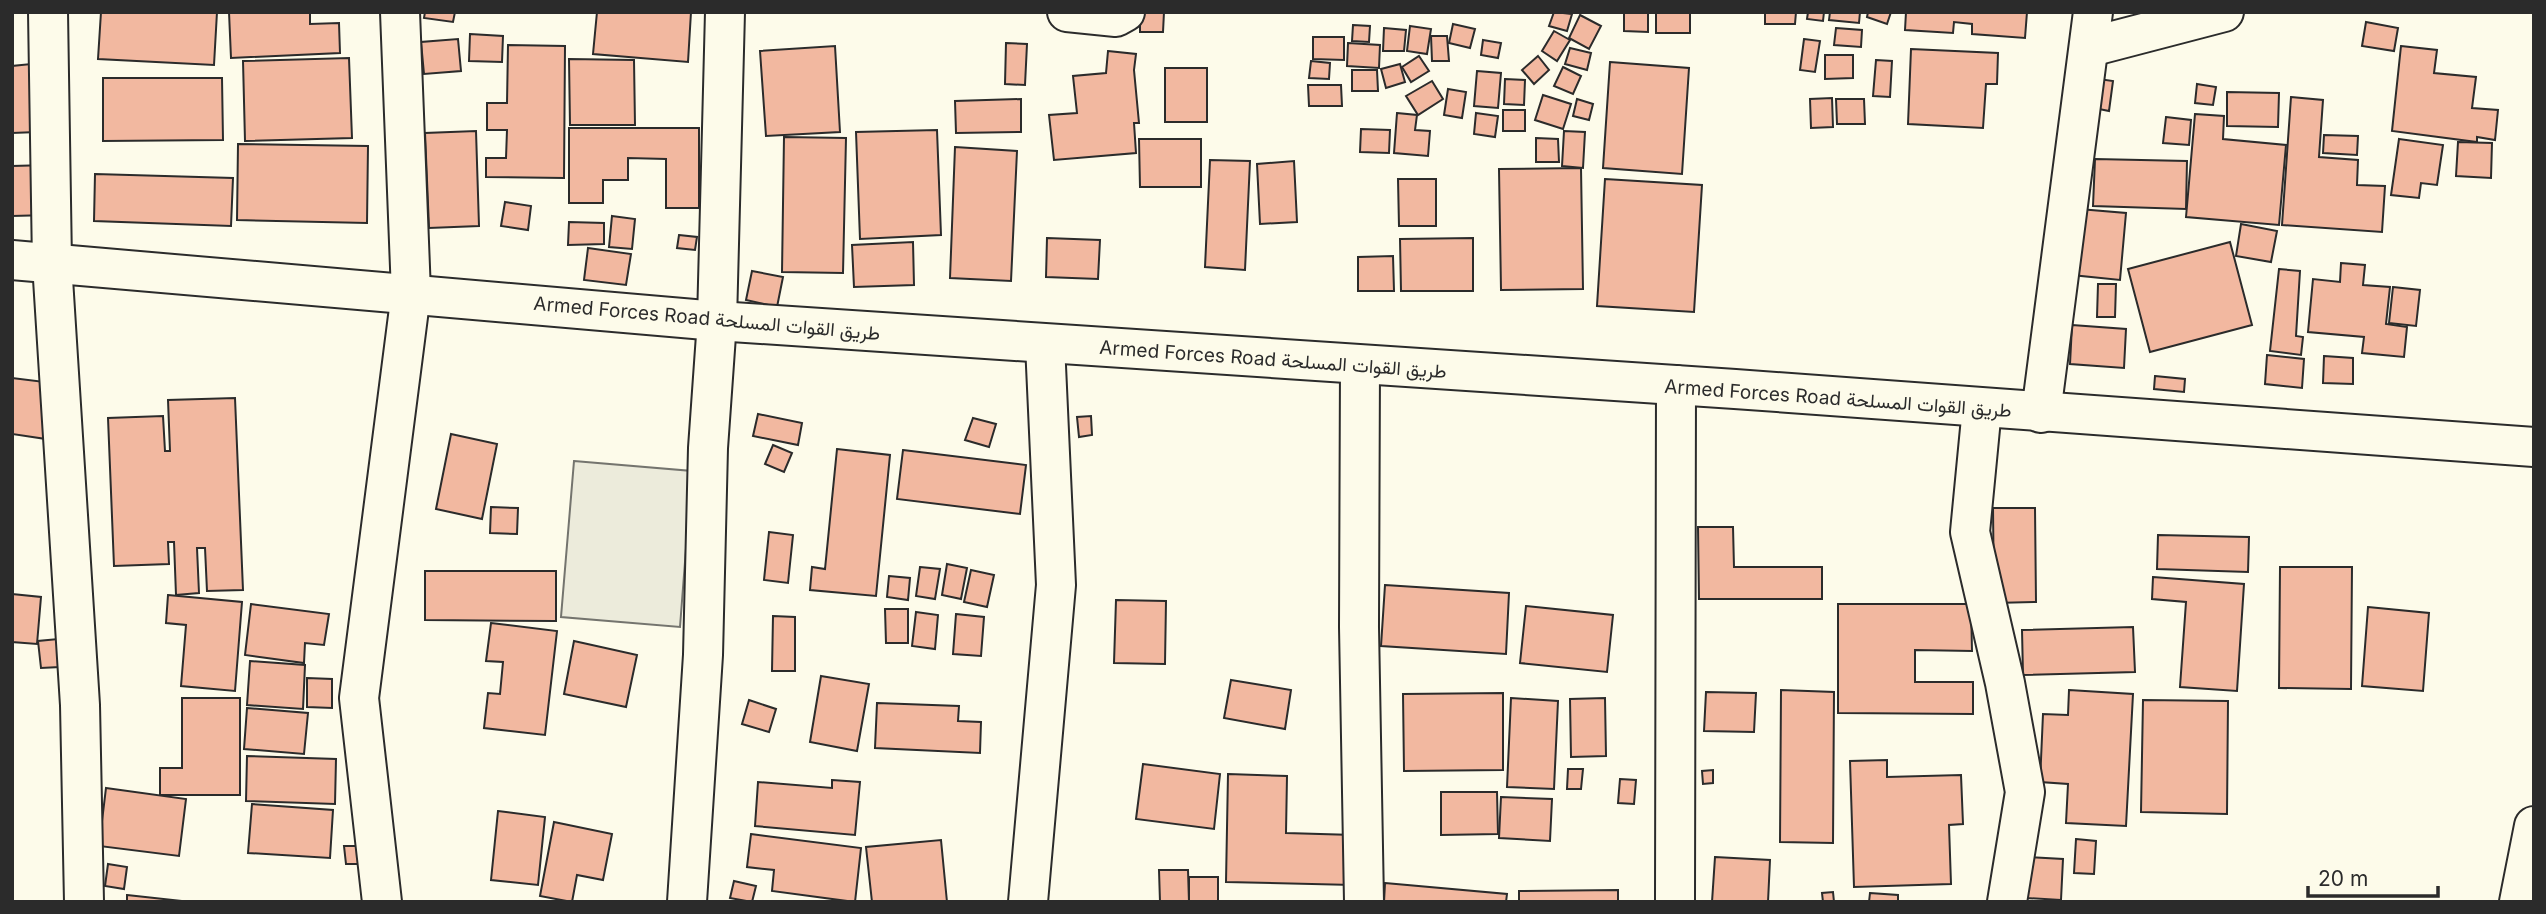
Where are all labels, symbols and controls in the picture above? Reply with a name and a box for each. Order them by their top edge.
street label: Armed Forces Road طريق القوات المسلحة [533,292,881,345]
street label: Armed Forces Road طريق القوات المسلحة [1099,336,1447,383]
street label: Armed Forces Road طريق القوات المسلحة [1664,375,2012,422]
scale bar [2308,855,2438,899]
text: 20 m [2318,866,2368,891]

